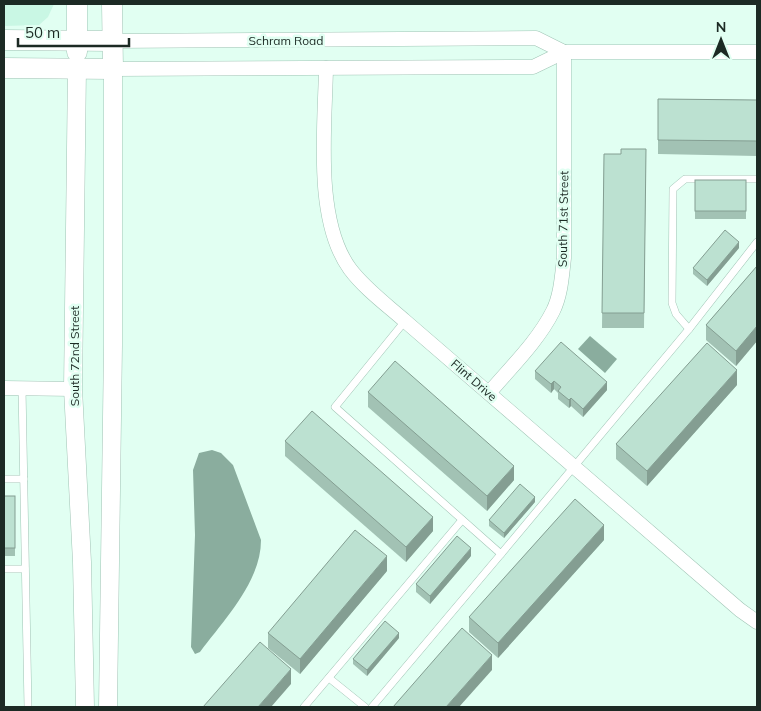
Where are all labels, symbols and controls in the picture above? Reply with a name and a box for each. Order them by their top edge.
scale bar [18,15,129,47]
north arrow [696,15,746,65]
text: N [716,18,726,36]
text: 50 m [25,23,60,42]
street label: Schram Road [248,33,324,48]
street label: South 71st Street [555,171,571,267]
street label: South 72nd Street [67,306,82,406]
street label: Flint Drive [448,356,500,404]

